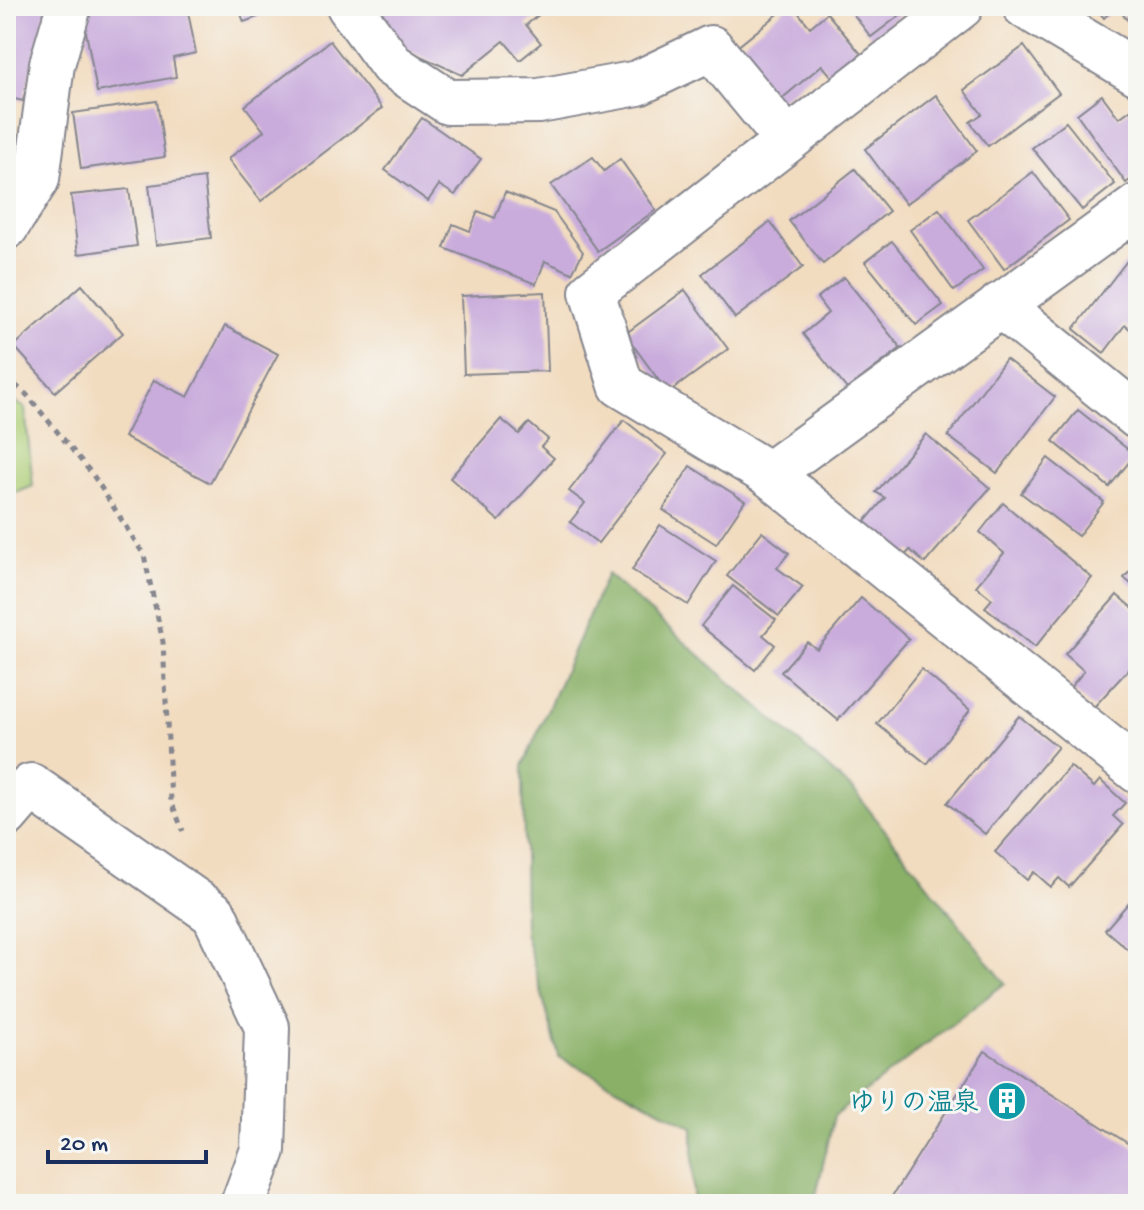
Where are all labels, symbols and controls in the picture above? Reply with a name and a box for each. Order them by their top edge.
building icon: ゆりの温泉 [986,1080,1028,1122]
place label: ゆりの温泉 [849,1088,979,1121]
scale bar [48,1114,206,1164]
text: 20 m [60,1131,108,1160]

